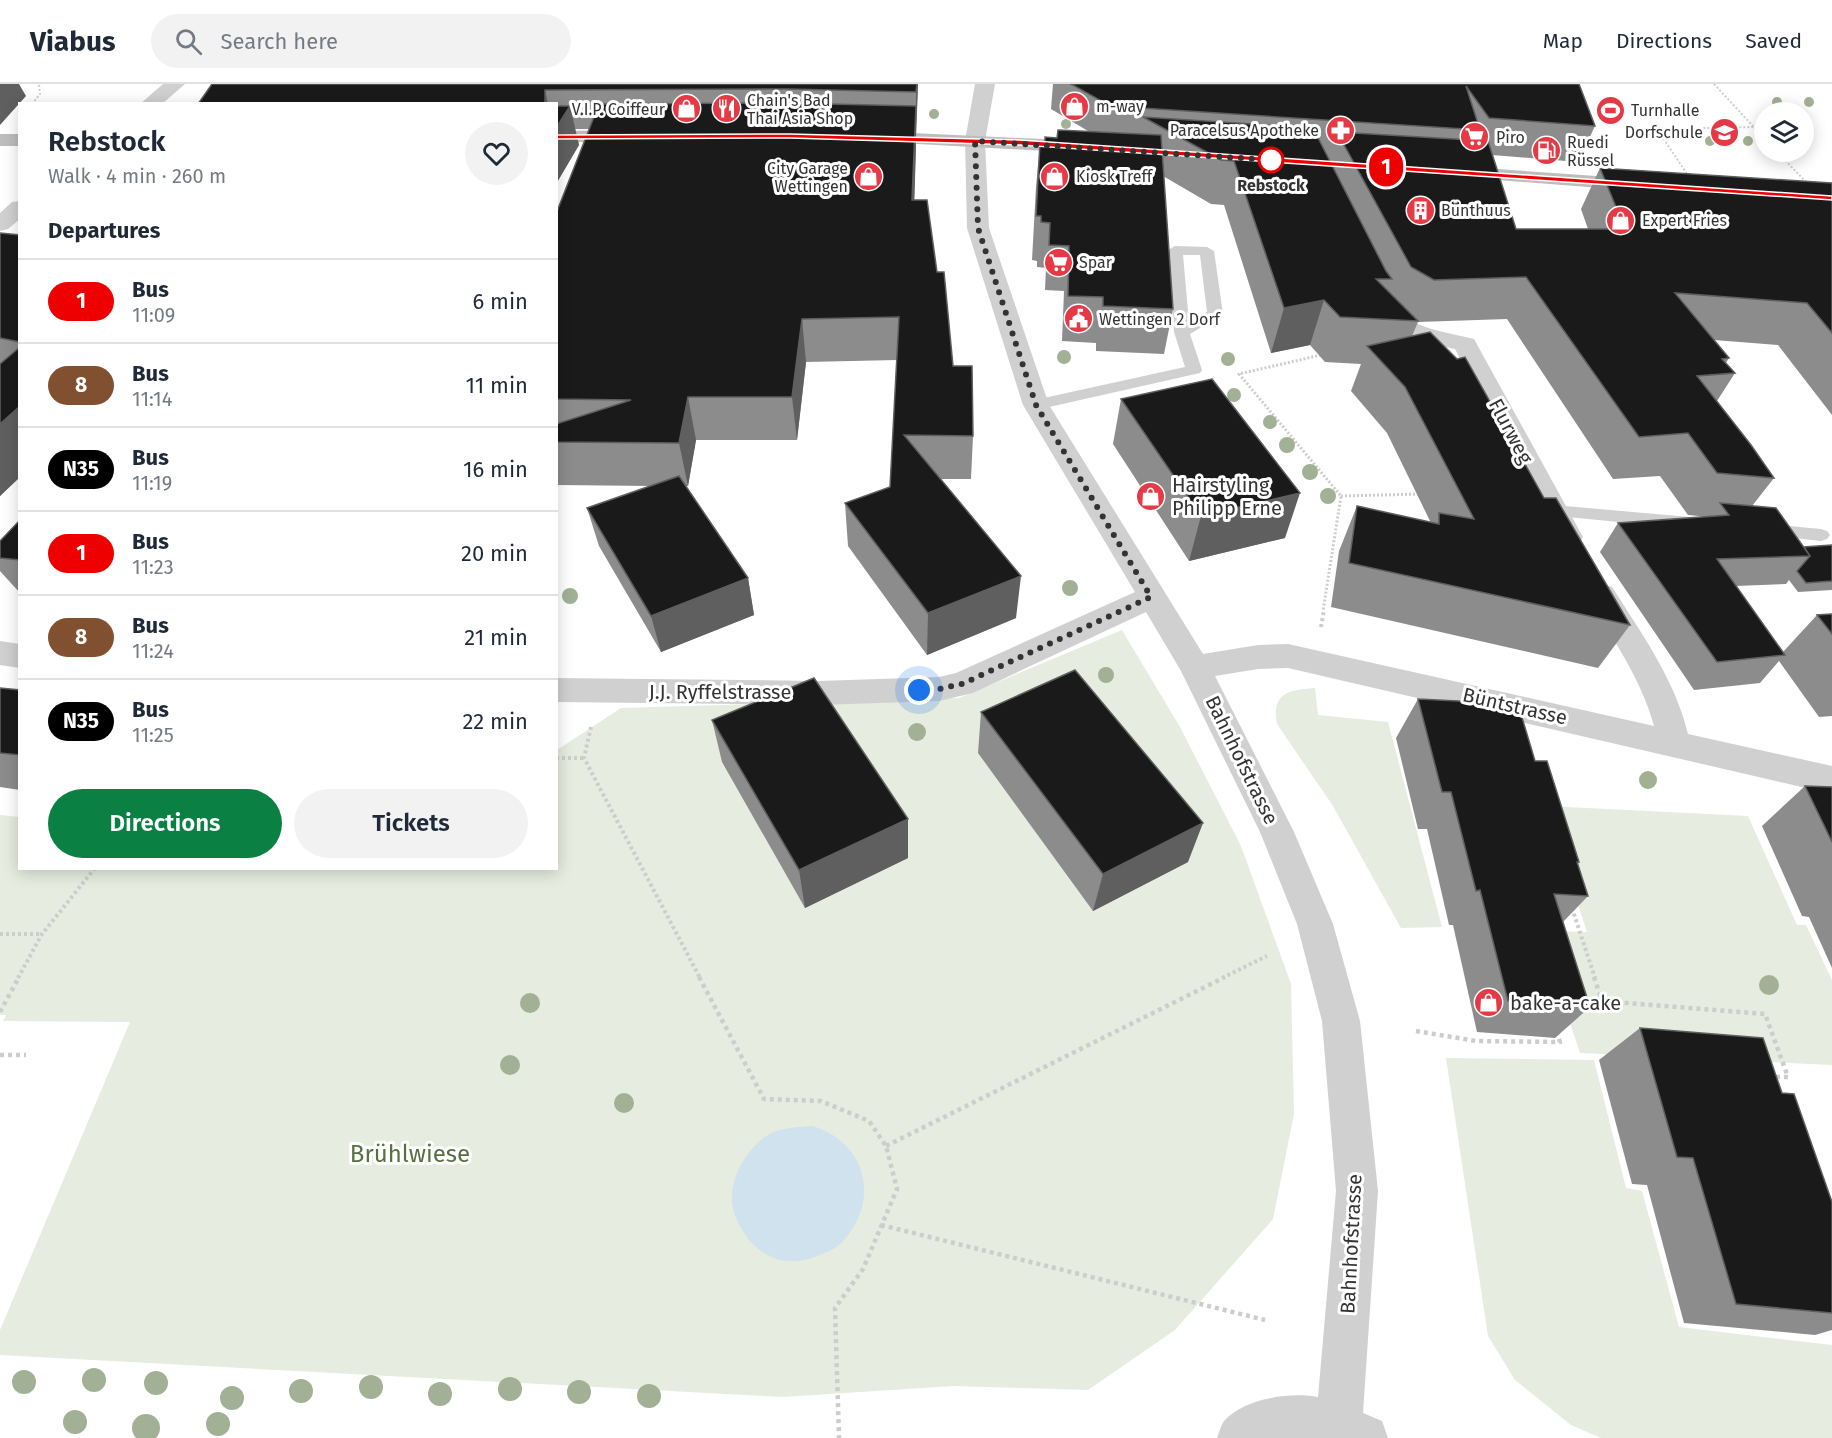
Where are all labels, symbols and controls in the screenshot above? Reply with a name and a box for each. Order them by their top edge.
search box [151,14,571,68]
text: Viabus [30,25,115,58]
icon: search [172,25,205,58]
text: Search here [220,28,338,55]
text: Map [1543,28,1583,54]
text: Directions [1616,28,1712,54]
text: Saved [1745,28,1802,54]
shop icon: m-way [1059,90,1091,122]
place label: Chain's Bad Thai Asia Shop [747,91,853,128]
shop icon: V.I.P. Coiffeur [670,93,702,125]
restaurant icon: Chain's Bad Thai Asia Shop [710,93,742,125]
sports icon: Turnhalle [1594,94,1626,126]
place label: m-way [1096,97,1144,116]
place label: V.I.P. Coiffeur [572,100,666,119]
place label: Turnhalle [1631,101,1699,120]
map controls [1754,102,1814,162]
button: layers [1754,102,1814,162]
pharmacy icon: Paracelsus Apotheke [1324,114,1356,146]
school or university icon: Dorfschule [1708,116,1740,148]
place label: Paracelsus Apotheke [1170,121,1319,140]
supermarket icon: Piro [1459,121,1491,153]
button: heart [465,122,528,185]
place label: Dorfschule [1625,123,1703,142]
text: Rebstock [48,125,165,158]
place label: Piro [1496,128,1525,147]
place label: Ruedi Rüssel [1567,133,1614,170]
fuel station icon: Ruedi Rüssel [1530,135,1562,167]
marker: Rebstock [1258,147,1284,173]
line badge: 1 [1366,148,1406,187]
text: 1 [1381,154,1391,180]
place label: City Garage Wettingen [767,159,848,196]
shop icon: Kiosk Treff [1039,160,1071,192]
shop icon: City Garage Wettingen [853,161,885,193]
text: Walk · 4 min · 260 m [48,164,226,188]
place label: Kiosk Treff [1076,167,1154,186]
place label: Rebstock [1237,176,1305,195]
building icon: Bünthuus [1404,194,1436,226]
place label: Bünthuus [1441,201,1511,220]
shop icon: Expert Fries [1605,204,1637,236]
place label: Expert Fries [1642,211,1727,230]
text: Departures [48,217,160,244]
supermarket icon: Spar [1042,246,1074,278]
place label: Spar [1079,253,1113,272]
text: Bus [132,276,169,303]
text: 1 [76,288,86,314]
text: 6 min [472,288,528,315]
text: 11:09 [132,303,175,327]
public building icon: Wettingen 2 Dorf [1062,303,1094,335]
place label: Wettingen 2 Dorf [1099,310,1222,329]
text: Bus [132,360,169,387]
text: 8 [75,372,87,398]
text: 11 min [465,372,528,399]
text: 11:14 [132,387,172,411]
street label: Flurweg [1484,394,1538,468]
text: Bus [132,444,169,471]
text: N35 [63,456,99,482]
text: 16 min [463,456,528,483]
text: 11:19 [132,471,172,495]
place label: Hairstyling Philipp Erne [1172,473,1282,520]
shop icon: Hairstyling Philipp Erne [1135,481,1167,513]
text: Bus [132,528,169,555]
text: 1 [76,540,86,566]
text: 20 min [461,540,528,567]
text: 11:23 [132,555,174,579]
text: Bus [132,612,169,639]
text: 8 [75,624,87,650]
text: 21 min [464,624,528,651]
text: 11:24 [132,639,174,663]
your location [904,675,934,705]
street label: J.J. Ryffelstrasse [649,680,791,704]
street label: Büntstrasse [1460,682,1570,730]
street label: Bahnhofstrasse [1201,692,1283,828]
text: Bus [132,696,169,723]
text: N35 [63,708,99,734]
text: 22 min [462,708,528,735]
text: 11:25 [132,723,174,747]
button: Directions [48,789,282,858]
button: Tickets [294,789,528,858]
shop icon: bake-a-cake [1473,987,1505,1019]
place label: bake-a-cake [1510,991,1621,1015]
park label: Brühlwiese [350,1140,470,1168]
street label: Bahnhofstrasse [1335,1173,1367,1315]

